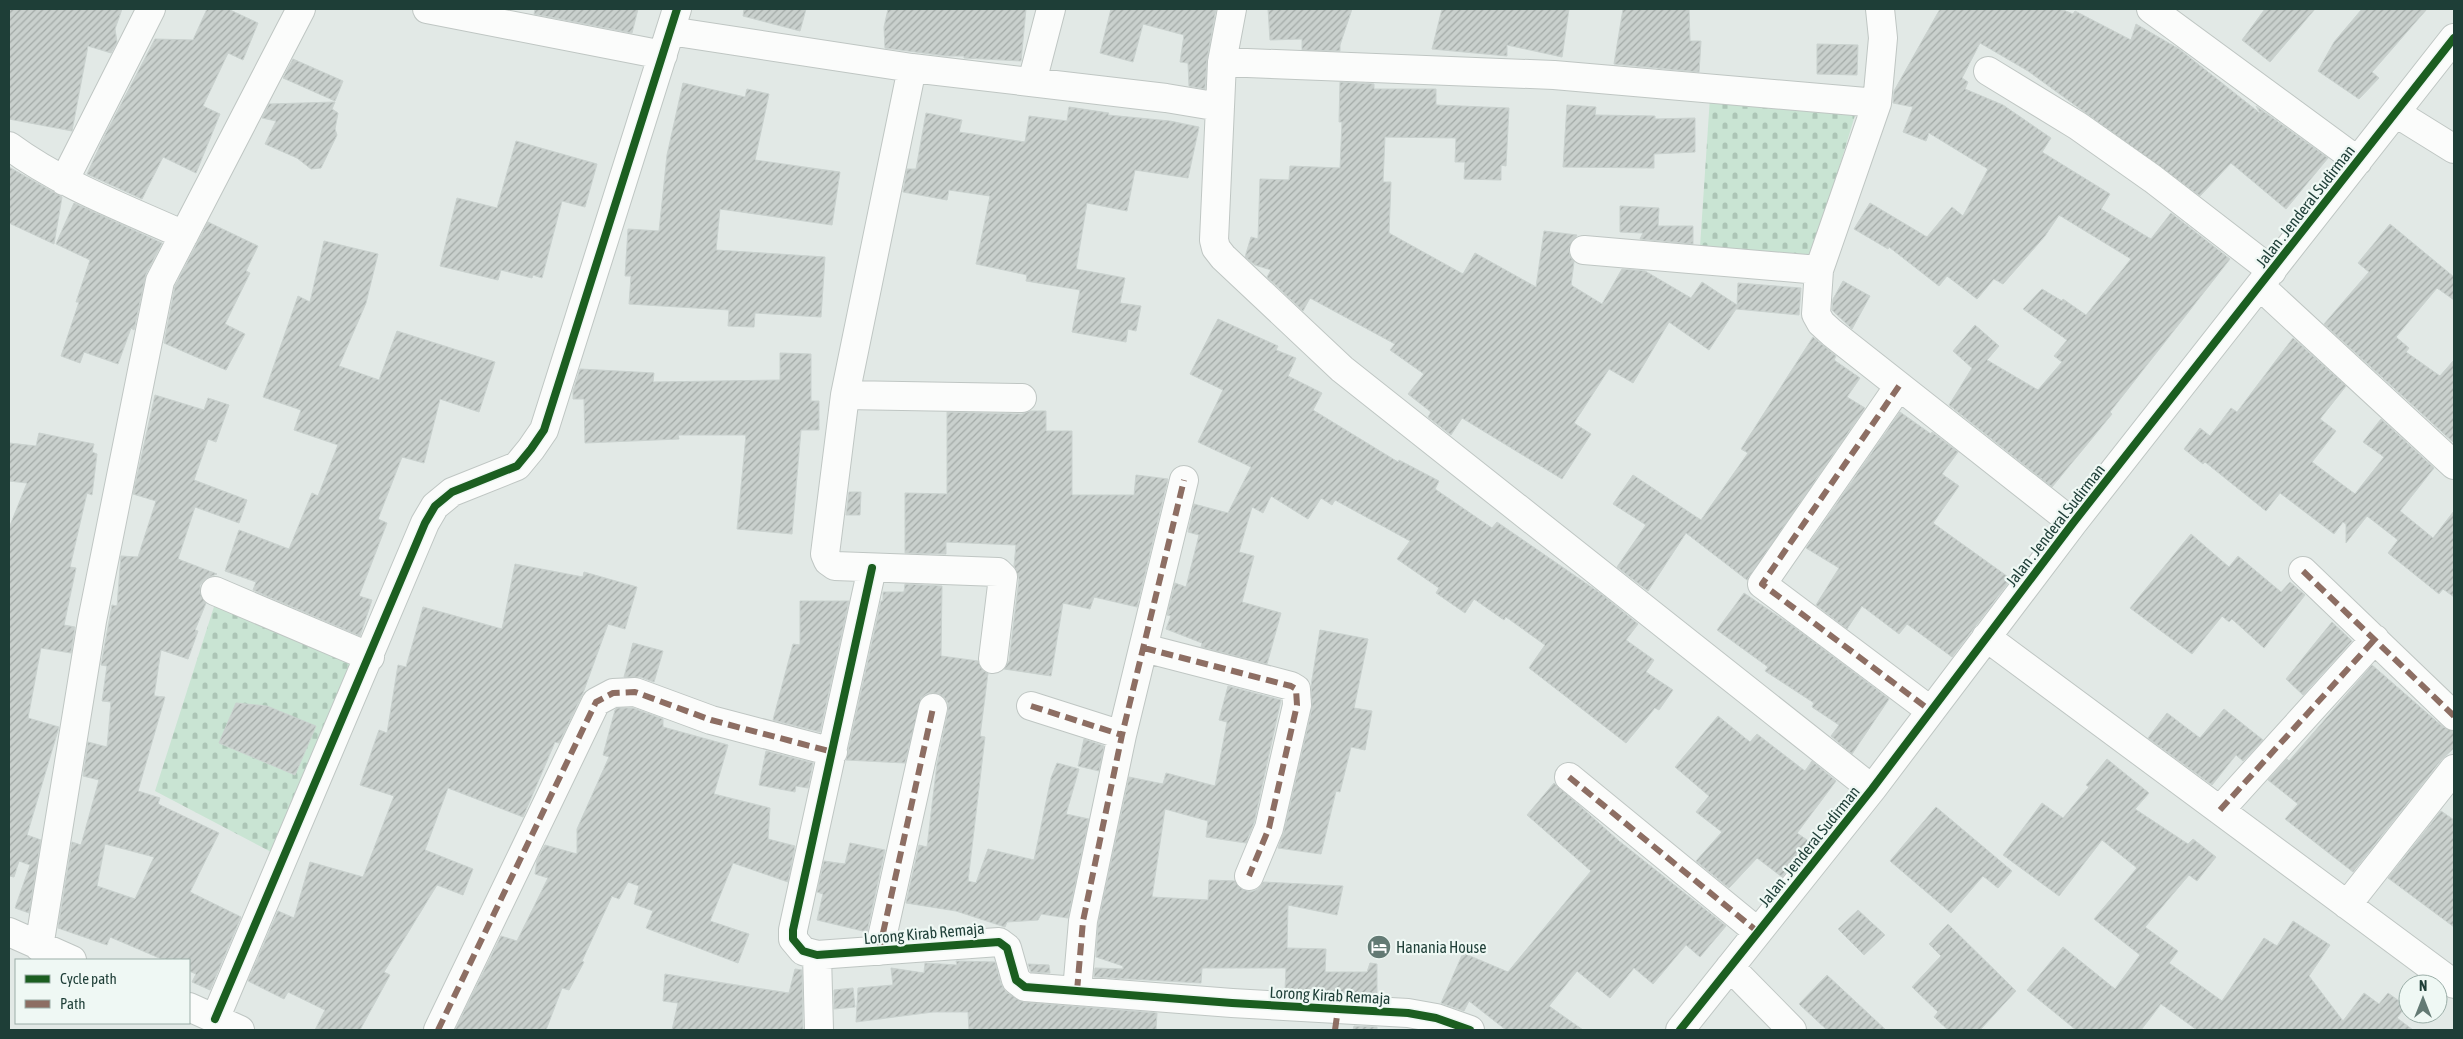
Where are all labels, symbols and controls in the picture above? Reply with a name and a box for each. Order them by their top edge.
street label: Jalan . Jenderal Sudirman [2252,141,2358,271]
street label: Jalan . Jenderal Sudirman [2002,460,2108,590]
street label: Jalan . Jenderal Sudirman [1755,782,1863,910]
street label: Lorong Kirab Remaja [863,919,985,948]
hotel icon: Hanania House [1366,934,1392,960]
place label: Hanania House [1396,938,1486,956]
legend [15,959,190,1024]
text: Cycle path [60,970,117,987]
north arrow [2398,974,2448,1024]
text: N [2419,978,2427,994]
street label: Lorong Kirab Remaja [1269,983,1391,1008]
text: Path [60,995,86,1012]

